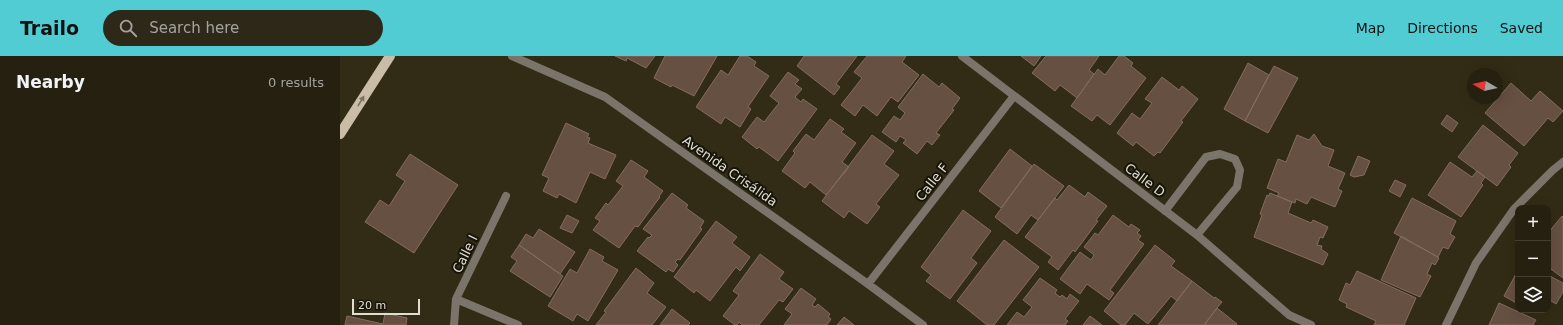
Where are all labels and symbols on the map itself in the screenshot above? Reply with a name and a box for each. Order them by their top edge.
north arrow [1467,68,1503,104]
one-way arrow [357,96,365,106]
street label: Avenida Crisálida [680,133,780,209]
street label: Calle F [913,160,951,204]
street label: Calle D [1122,160,1168,200]
street label: Calle I [449,233,481,275]
scale bar [352,297,420,316]

